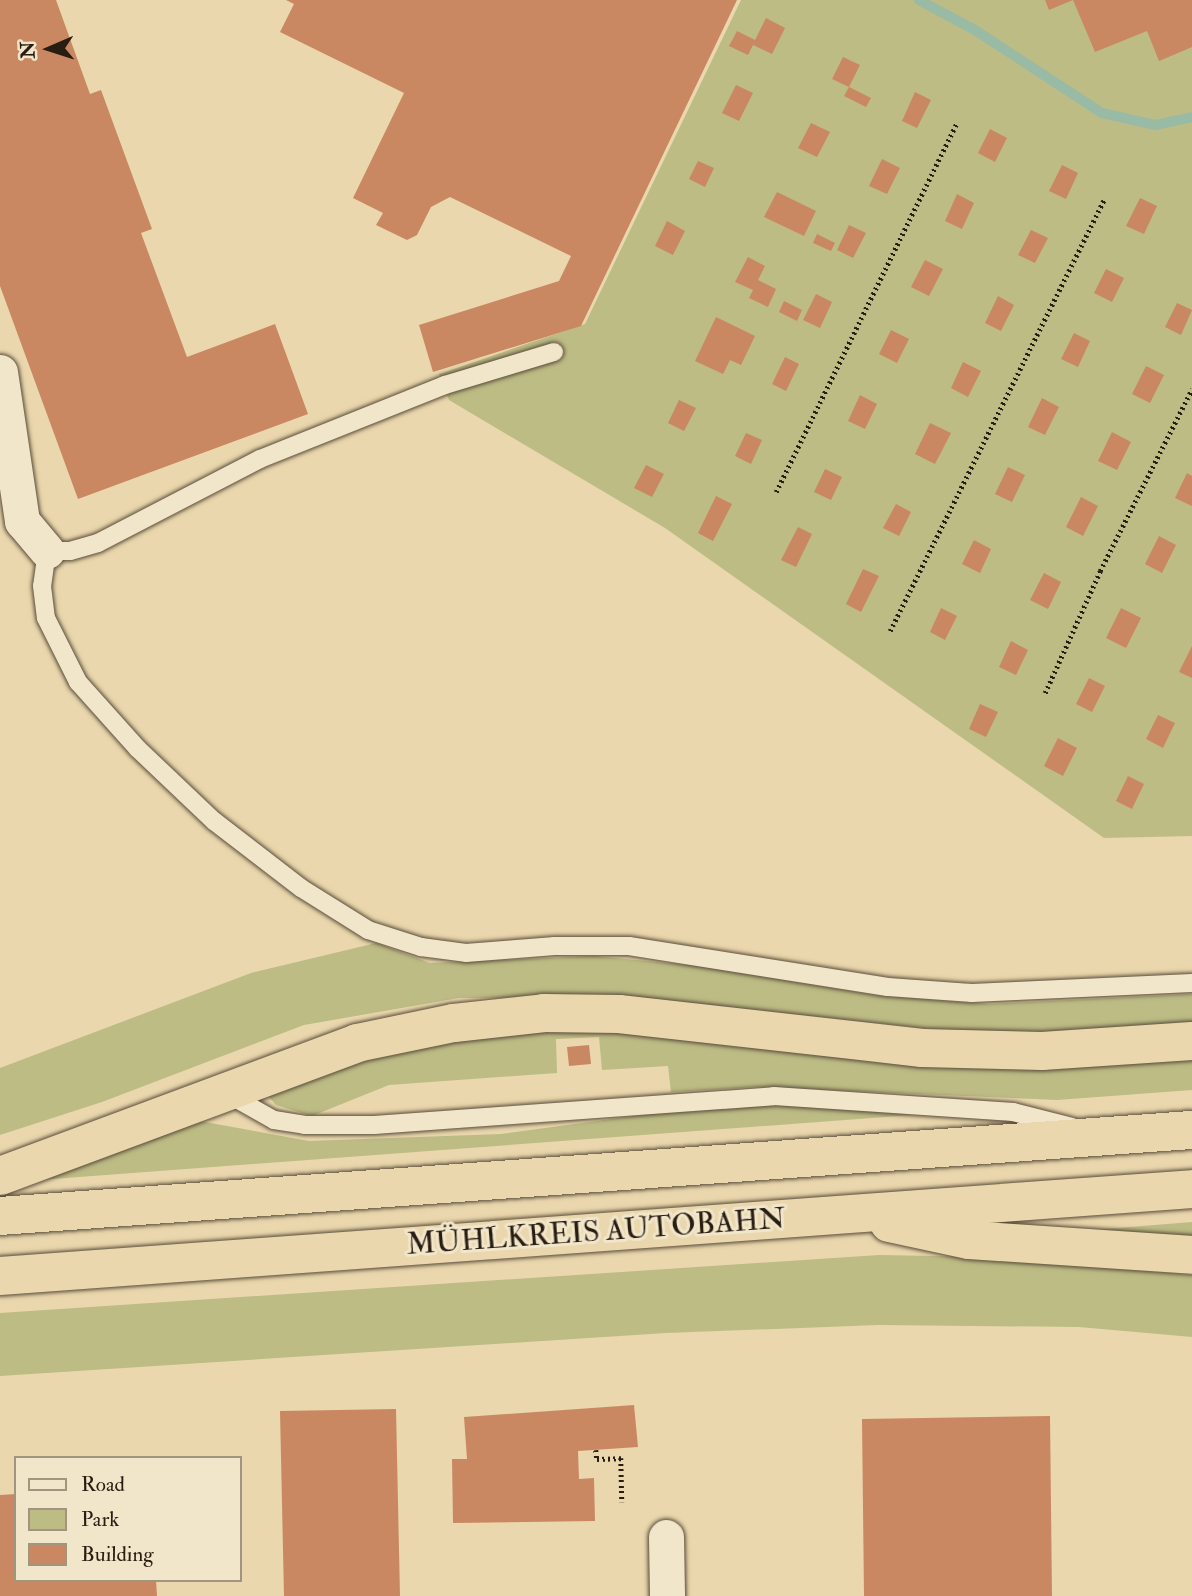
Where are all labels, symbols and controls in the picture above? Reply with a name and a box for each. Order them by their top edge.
north arrow [14,14,84,84]
text: N [16,41,40,59]
street label: MÜHLKREIS AUTOBAHN [405,1201,787,1263]
legend [14,1456,242,1582]
text: Road [81,1471,125,1498]
text: Park [81,1506,119,1533]
text: Building [81,1541,154,1568]

